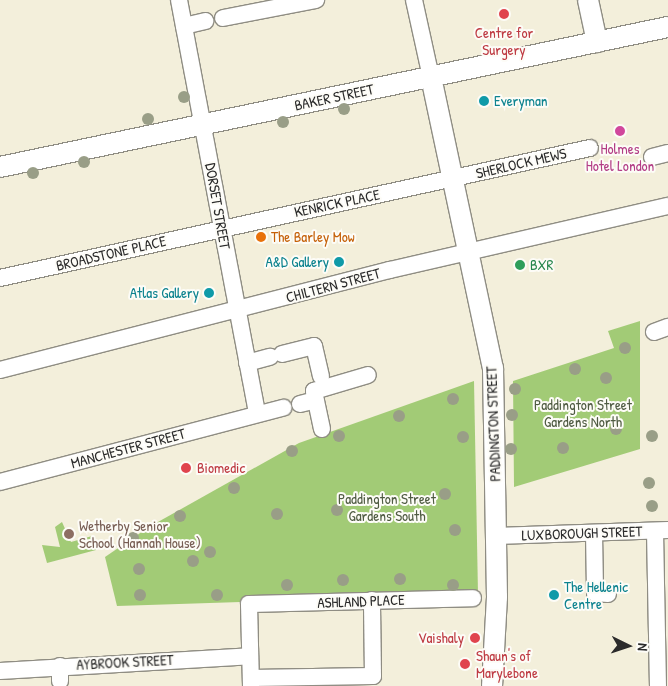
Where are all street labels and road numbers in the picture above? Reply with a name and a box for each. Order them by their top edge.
street label: BAKER STREET [293,80,375,114]
street label: SHERLOCK MEWS [474,144,568,182]
street label: DORSET STREET [202,161,234,251]
street label: KENRICK PLACE [292,185,382,221]
street label: BROADSTONE PLACE [54,232,168,274]
street label: CHILTERN STREET [284,264,382,306]
street label: PADDINGTON STREET [482,366,504,482]
street label: MANCHESTER STREET [69,424,187,472]
street label: LUXBOROUGH STREET [521,522,643,544]
street label: ASHLAND PLACE [317,590,405,612]
street label: AYBROOK STREET [76,650,174,674]

